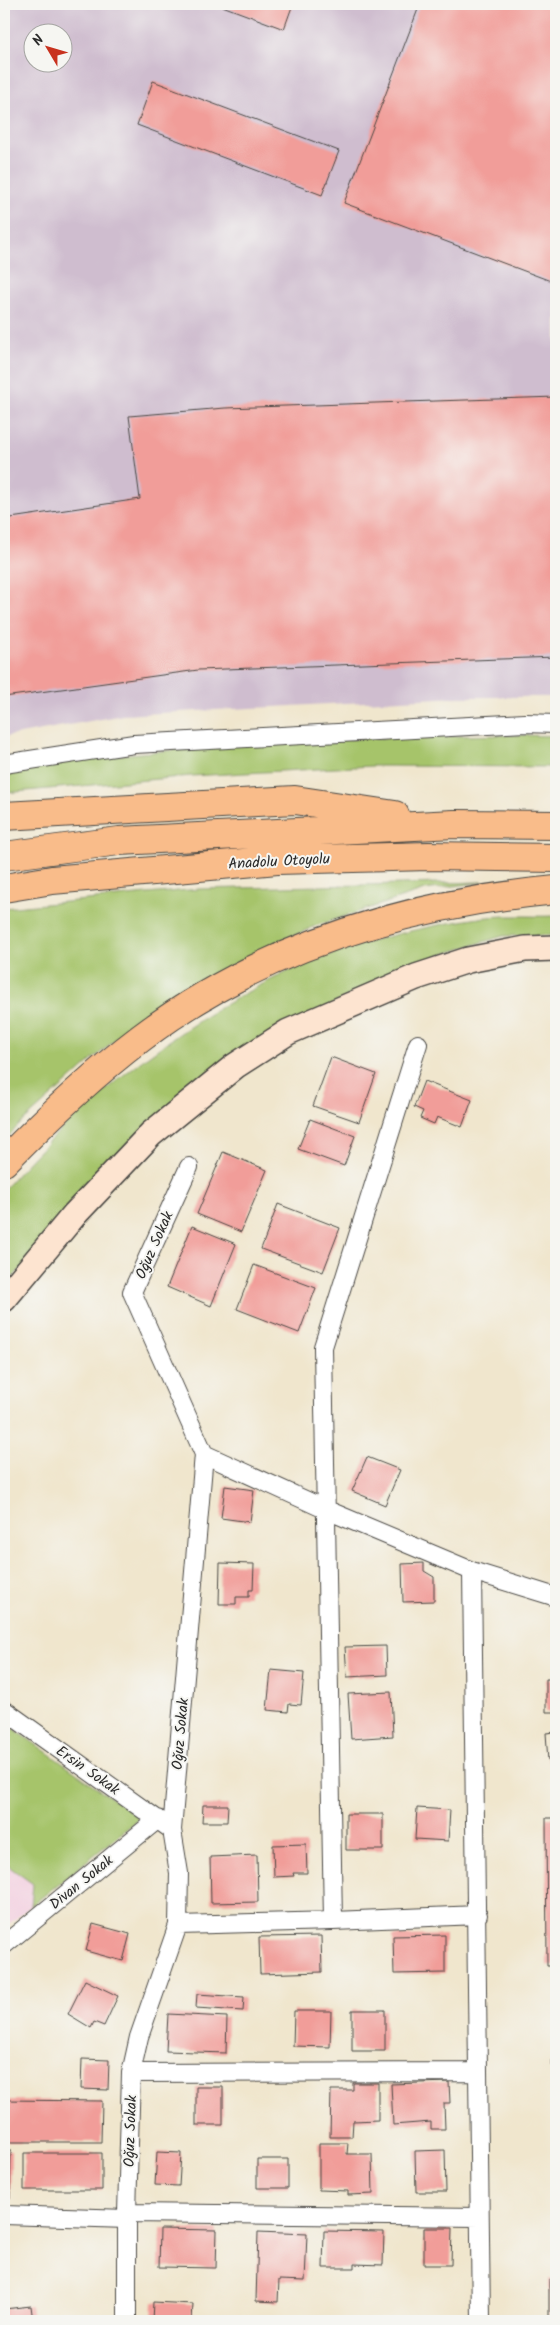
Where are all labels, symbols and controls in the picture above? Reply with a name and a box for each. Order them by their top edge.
north arrow [22,22,72,72]
text: N [27,30,50,51]
street label: Anadolu Otoyolu [228,847,331,877]
street label: Oğuz Sokak [129,1207,181,1283]
street label: Oğuz Sokak [166,1696,196,1771]
street label: Ersin Sokak [50,1740,125,1802]
street label: Divan Sokak [44,1849,120,1916]
street label: Oğuz Sokak [118,2094,144,2167]

